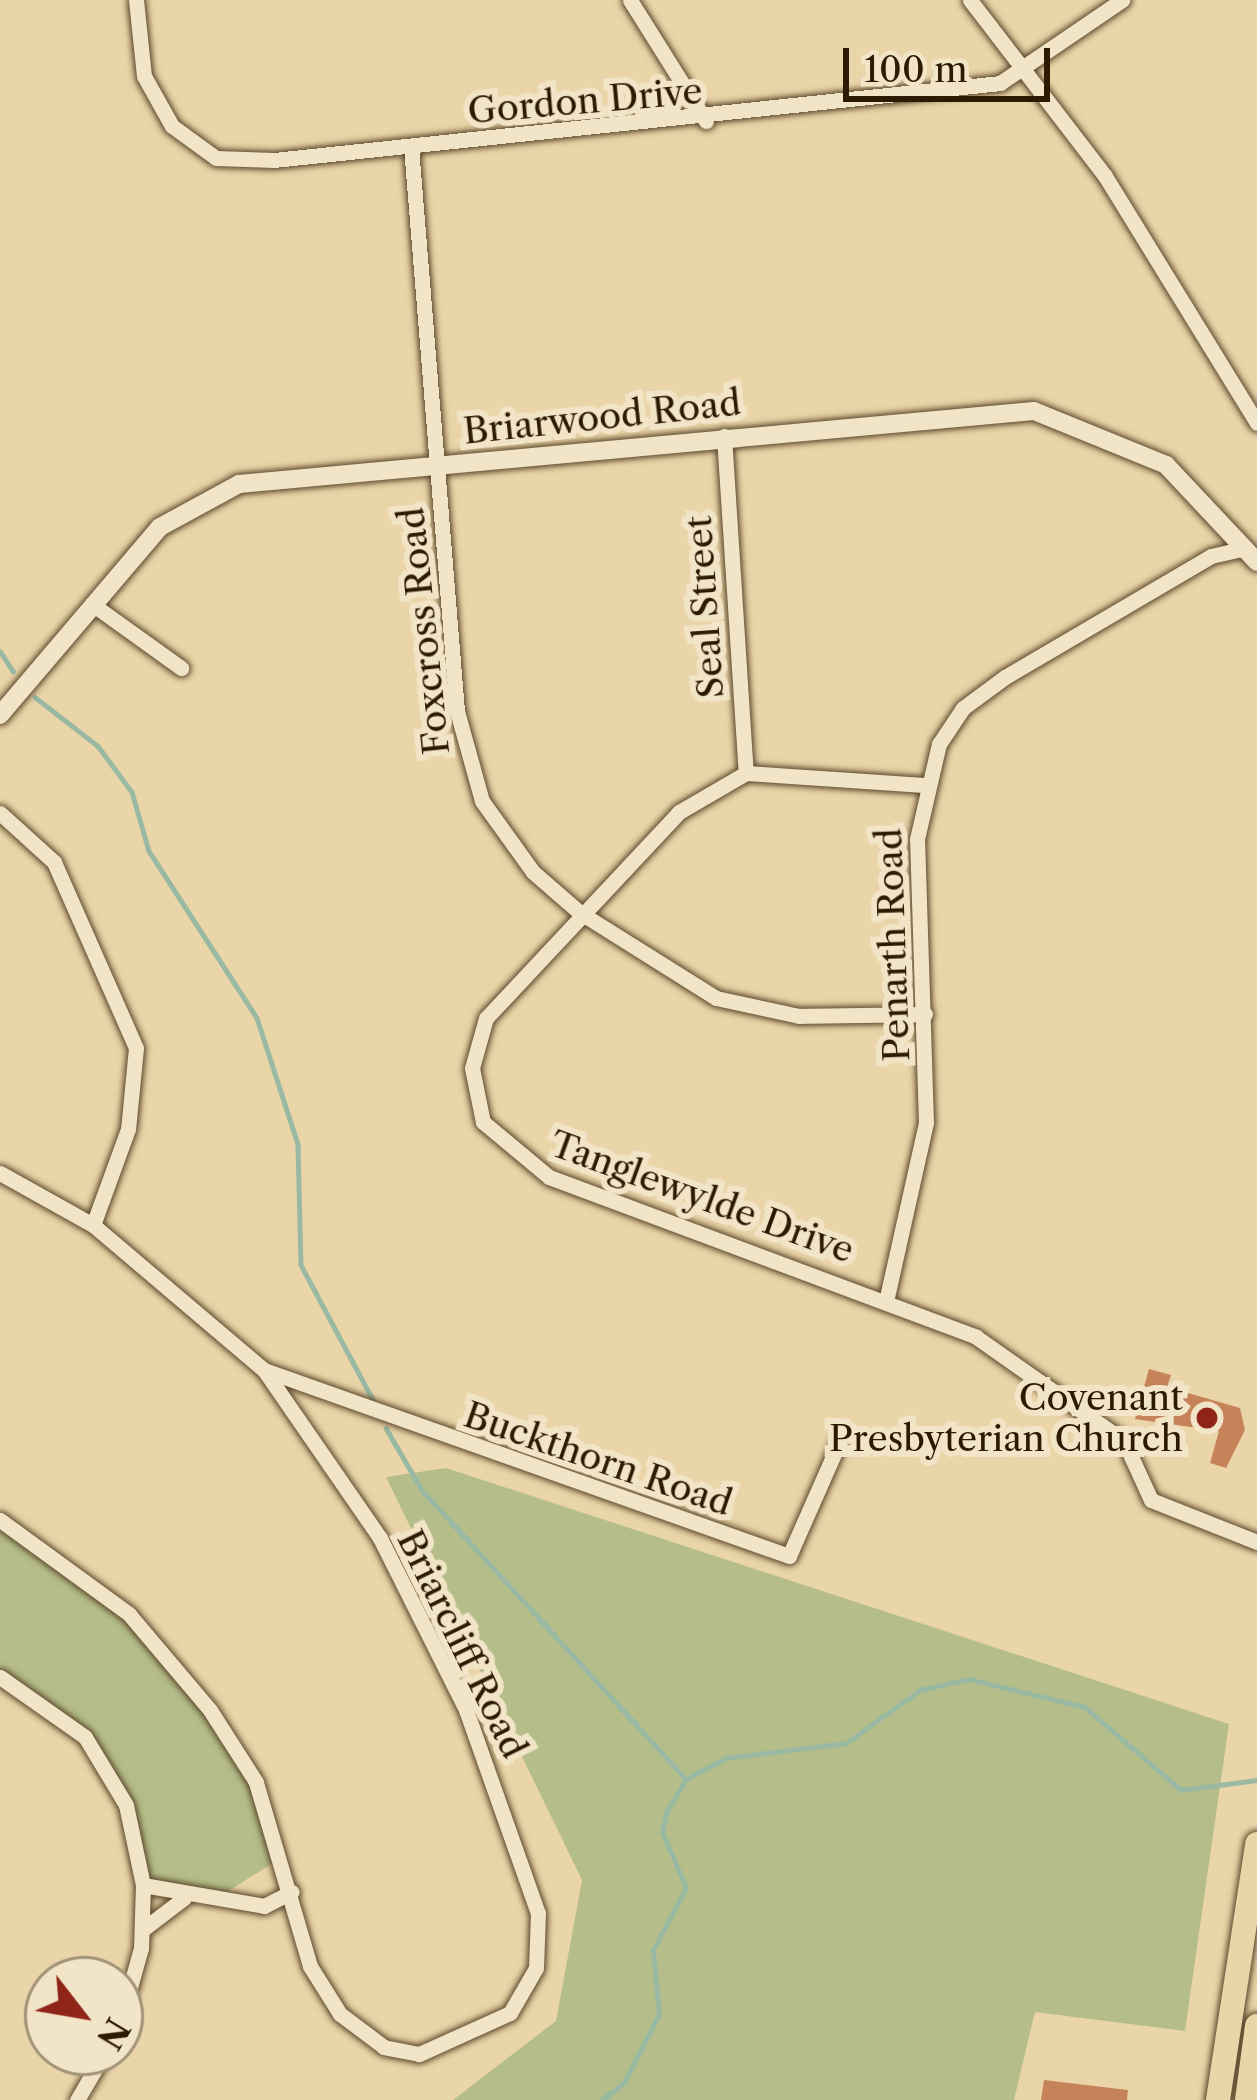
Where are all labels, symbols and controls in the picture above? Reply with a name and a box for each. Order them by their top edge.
scale bar [849,24,1056,98]
text: 100 m [864,47,968,91]
street label: Gordon Drive [466,69,704,133]
street label: Briarwood Road [461,381,743,453]
street label: Foxcross Road [390,505,458,757]
street label: Seal Street [677,514,733,700]
street label: Penarth Road [867,828,919,1062]
street label: Tanglewylde Drive [544,1122,860,1272]
place label: Covenant Presbyterian Church [829,1375,1183,1460]
street label: Buckthorn Road [458,1393,738,1525]
marker: Covenant Presbyterian Church [1194,1405,1220,1431]
street label: Briarcliff Road [388,1523,536,1765]
north arrow [24,1956,144,2076]
text: N [88,2010,138,2056]

